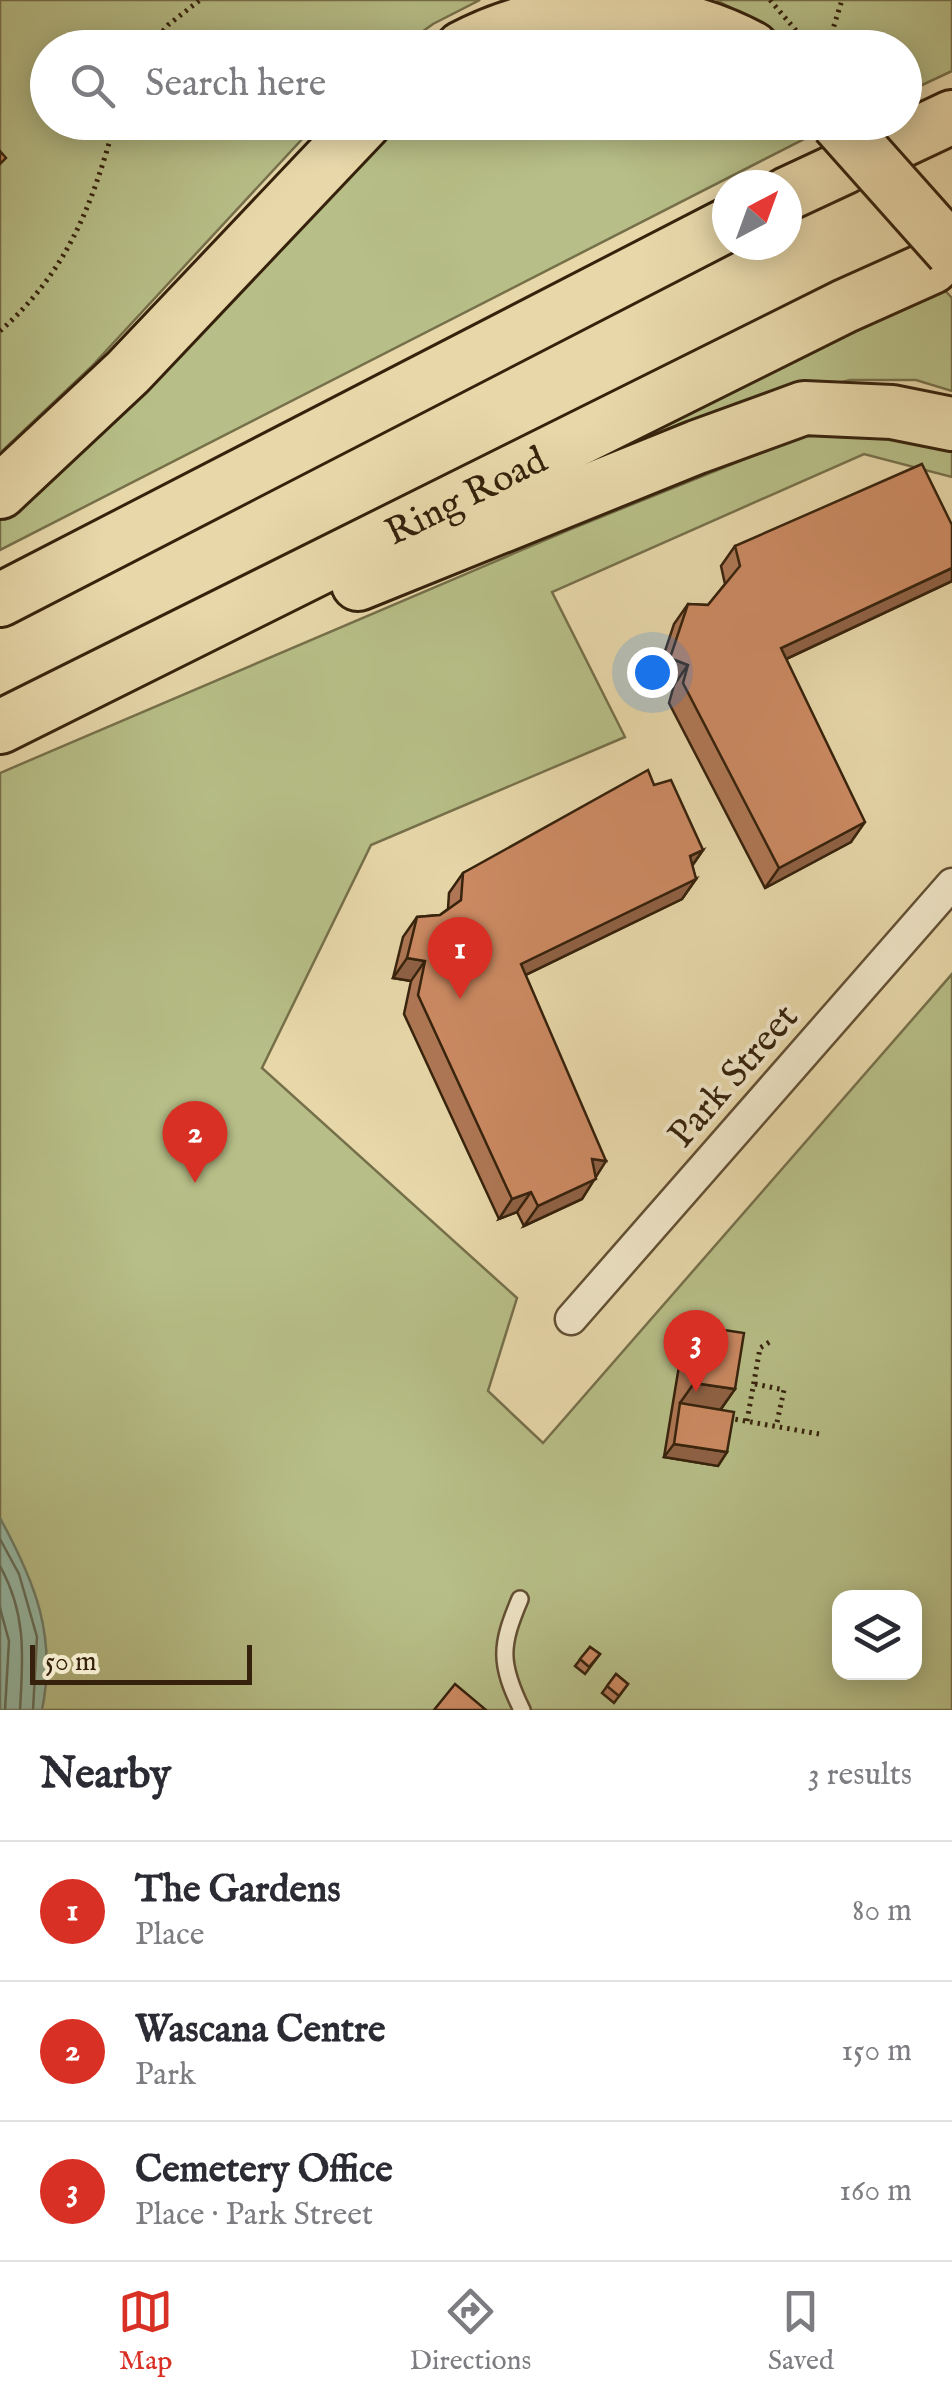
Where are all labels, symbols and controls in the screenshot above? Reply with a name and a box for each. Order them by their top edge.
search box [30,30,922,140]
icon: search [65,58,120,113]
text: Search here [145,61,326,109]
north arrow [712,170,802,260]
street label: Ring Road [378,437,556,558]
your location [627,647,678,698]
pin: 1 [428,916,492,999]
street label: Park Street [659,995,810,1159]
pin: 2 [162,1100,228,1183]
pin: 3 [664,1310,728,1392]
map controls [832,1590,922,1680]
button: layers [832,1590,922,1680]
scale bar [30,1640,252,1684]
text: 50 m [45,1645,97,1680]
text: Nearby [40,1749,171,1802]
text: 3 results [808,1755,912,1796]
text: The Gardens [135,1867,341,1915]
text: 1 [67,1891,78,1932]
text: 80 m [852,1891,912,1932]
text: Place [135,1915,205,1956]
text: Wascana Centre [135,2007,386,2055]
text: 2 [65,2031,80,2072]
text: 150 m [841,2031,912,2072]
text: Park [135,2055,196,2096]
text: Cemetery Office [135,2147,393,2195]
text: 3 [67,2171,78,2212]
text: 160 m [839,2171,912,2212]
text: Place · Park Street [135,2195,373,2236]
tab: Map [118,2284,173,2379]
tab: Directions [409,2284,531,2379]
tab: Saved [768,2284,834,2379]

